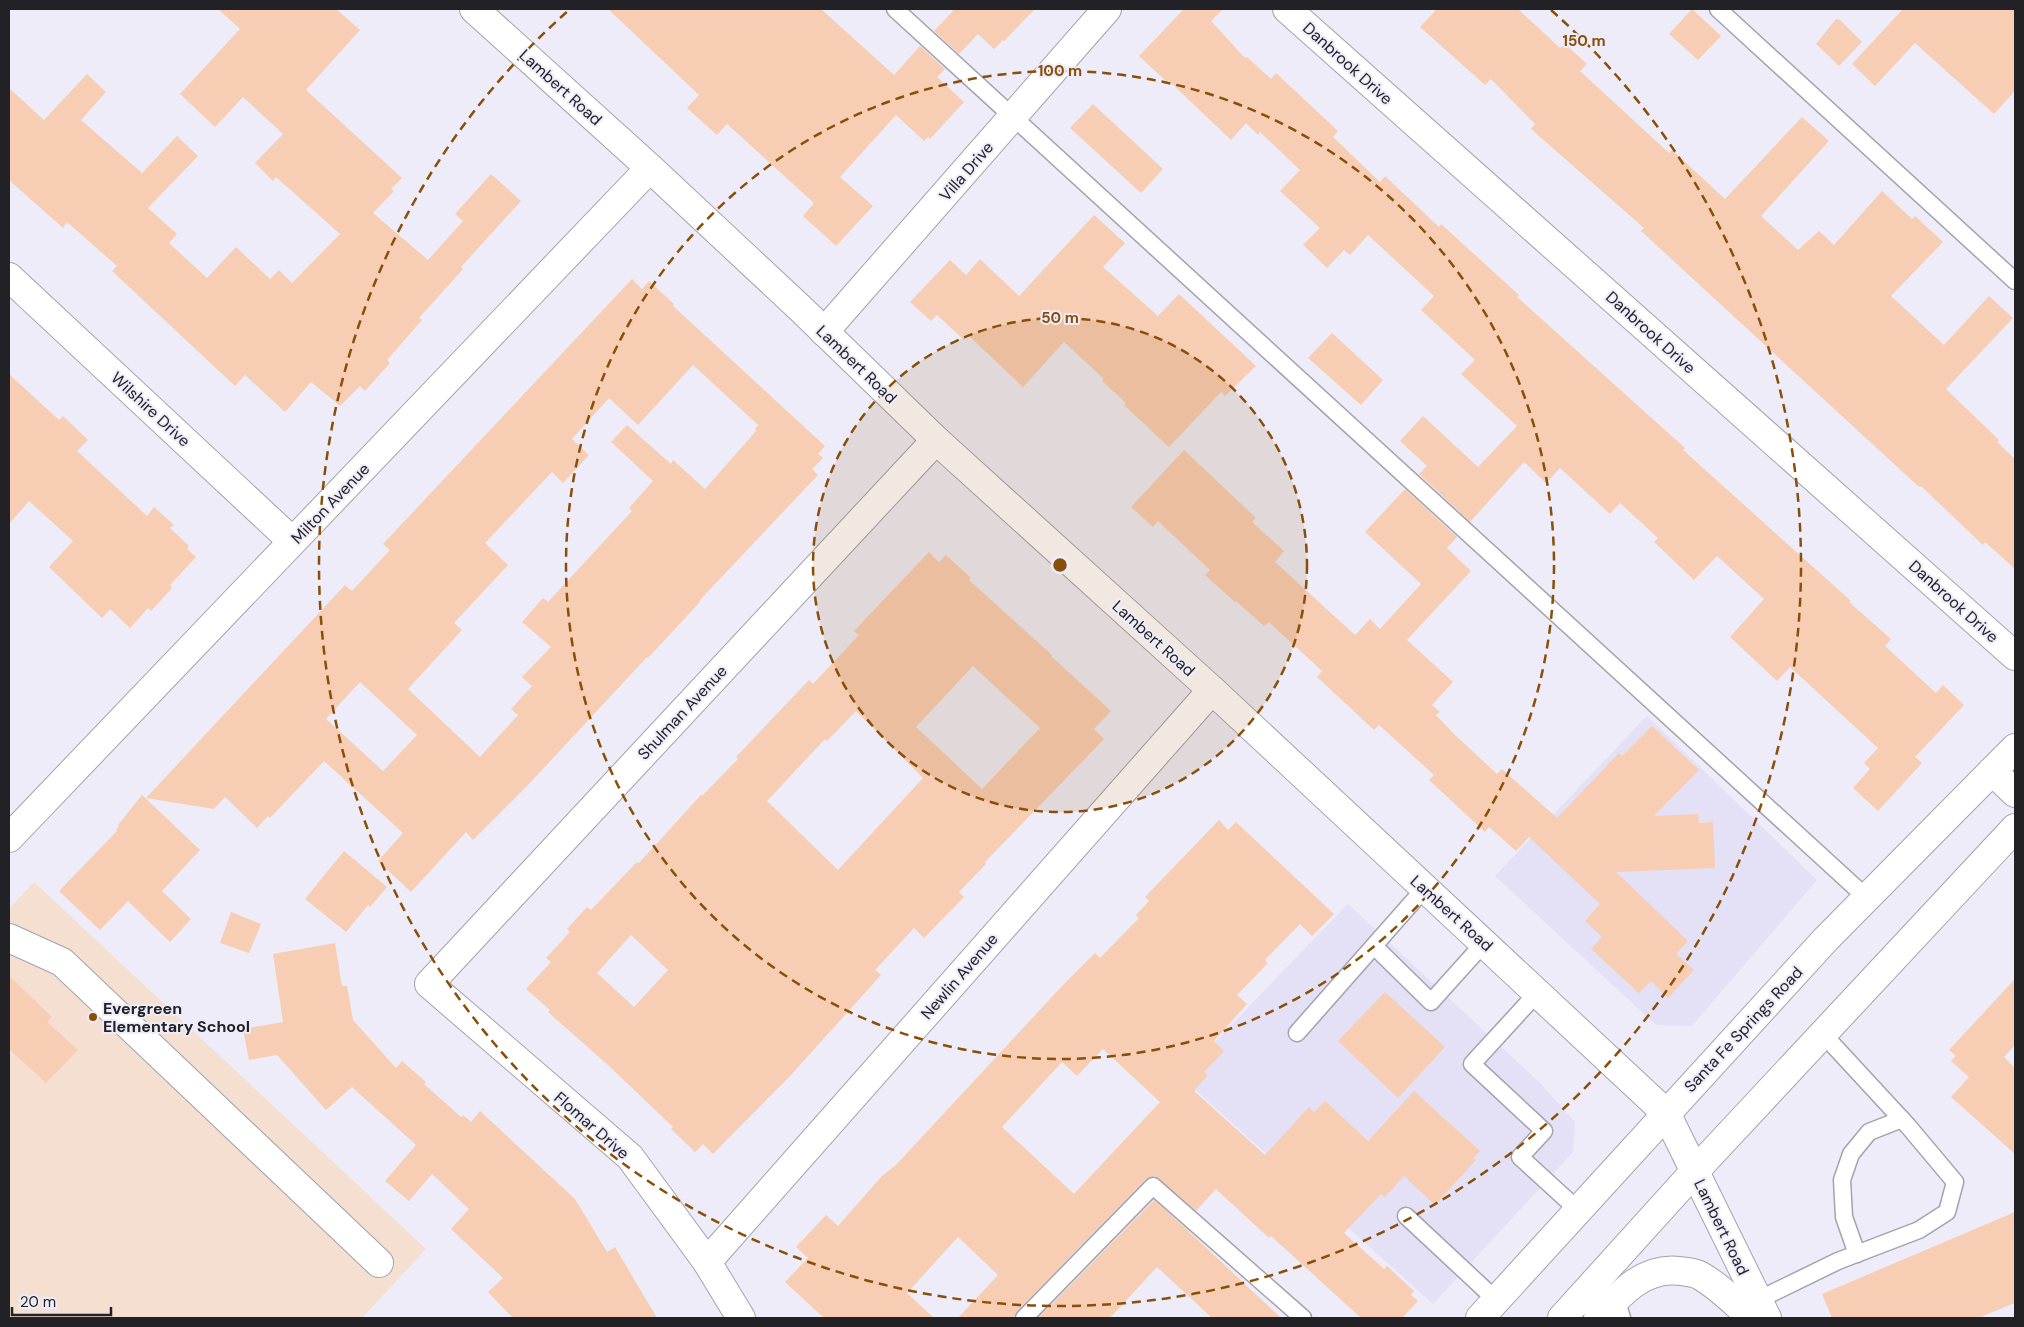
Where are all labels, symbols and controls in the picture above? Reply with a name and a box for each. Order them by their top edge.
street label: Danbrook Drive [1298,18,1397,109]
text: 150 m [1563,31,1606,51]
street label: Lambert Road [515,45,606,130]
text: 100 m [1038,61,1082,81]
street label: Villa Drive [935,137,998,206]
street label: Danbrook Drive [1601,287,1700,378]
text: 50 m [1041,308,1079,328]
street label: Lambert Road [812,321,901,408]
street label: Wilshire Drive [107,367,195,451]
street label: Milton Avenue [287,459,374,548]
centre of rings [1051,556,1069,574]
street label: Danbrook Drive [1904,556,2003,647]
street label: Lambert Road [1108,596,1199,681]
street label: Shulman Avenue [633,661,732,764]
street label: Lambert Road [1406,871,1497,956]
street label: Newlin Avenue [916,929,1002,1024]
street label: Santa Fe Springs Road [1680,962,1807,1097]
place label: Evergreen Elementary School [103,998,250,1037]
marker: Evergreen Elementary School [87,1011,99,1023]
street label: Flomar Drive [550,1087,634,1164]
street label: Lambert Road [1689,1176,1754,1279]
scale bar [12,1284,111,1316]
text: 20 m [20,1292,56,1312]

